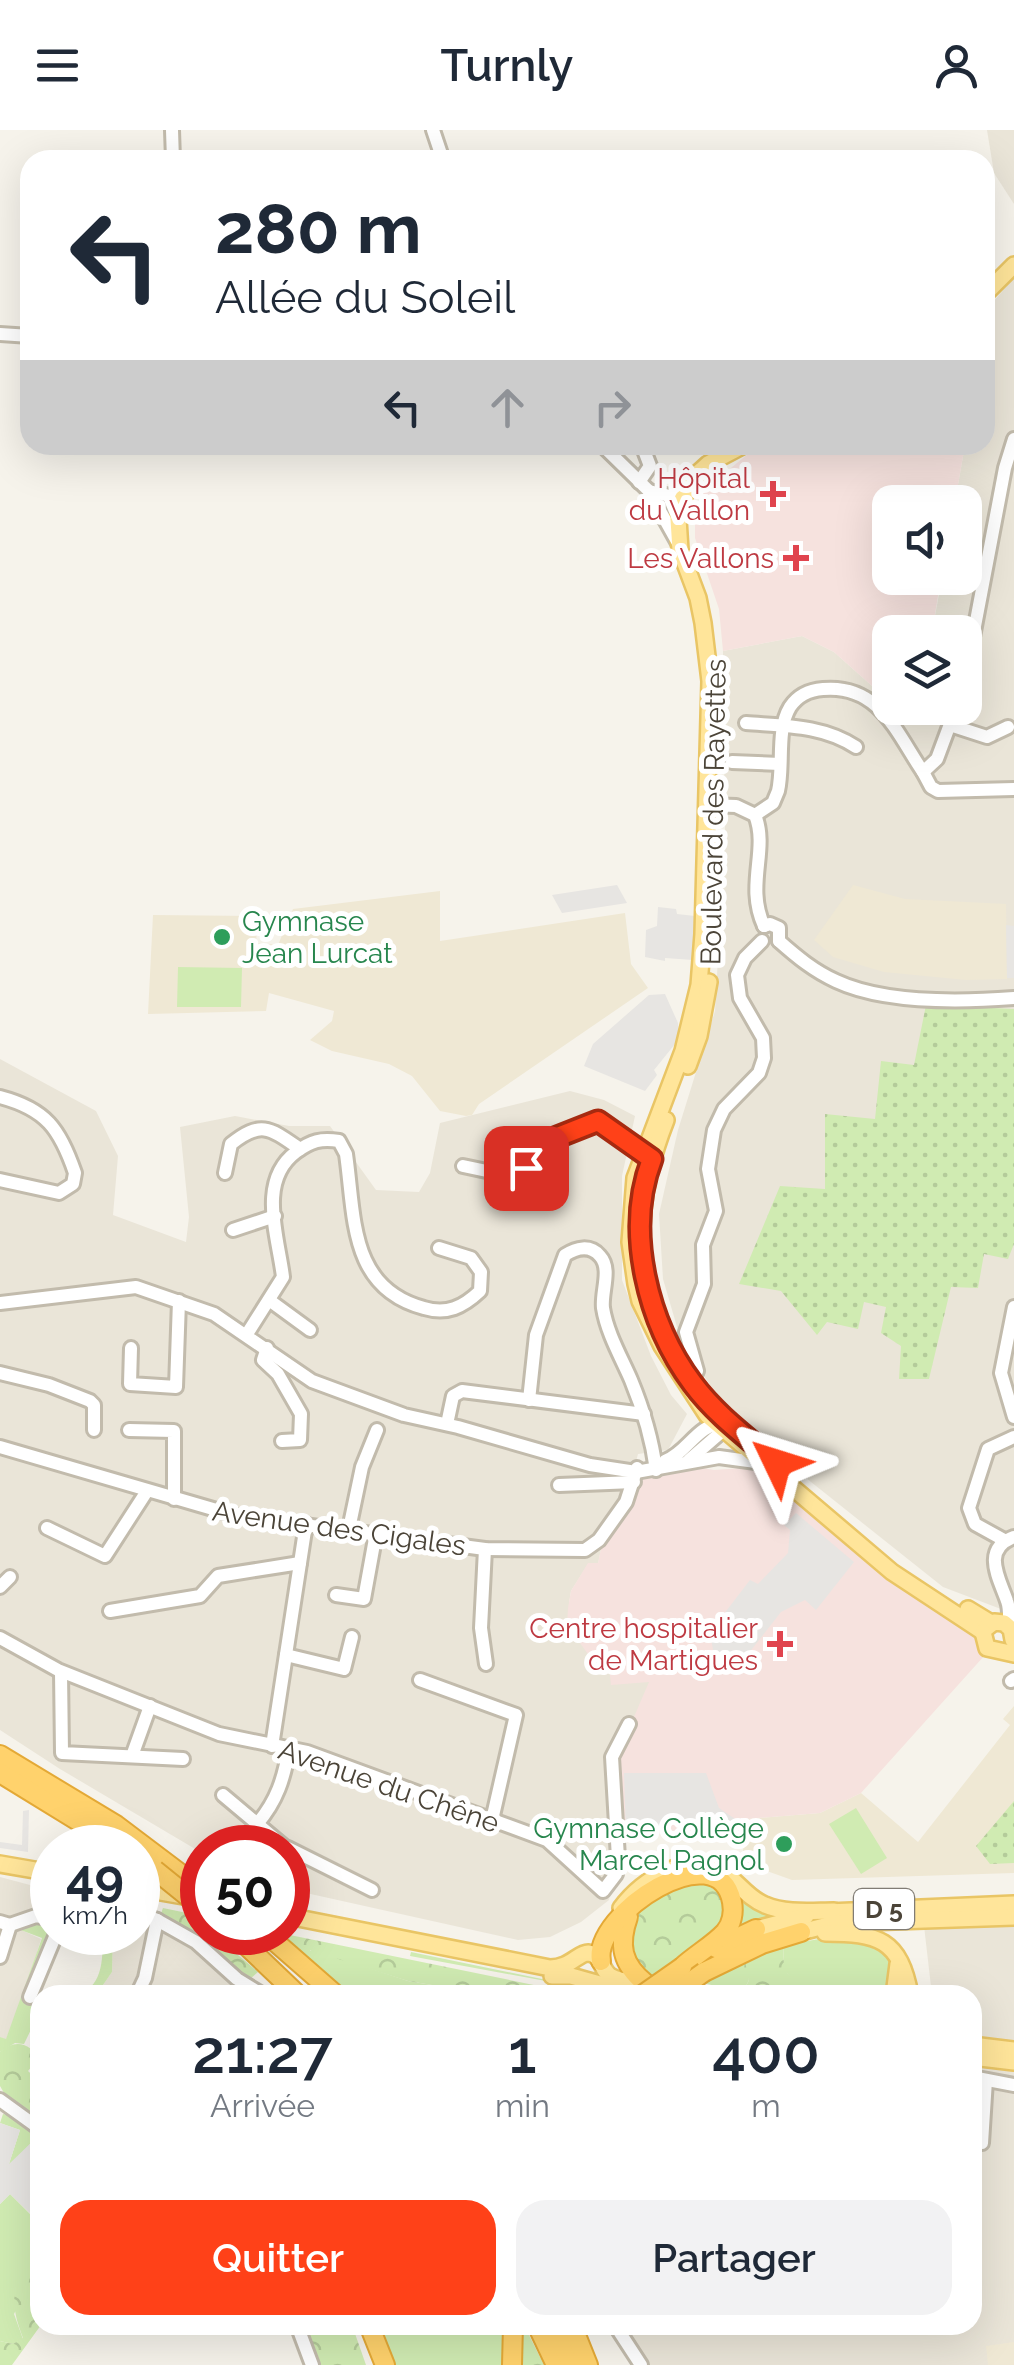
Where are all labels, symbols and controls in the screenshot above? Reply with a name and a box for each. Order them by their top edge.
icon: menu [30,38,85,93]
icon: person [929,38,984,93]
text: Turnly [441,39,573,92]
text: 280 m [215,187,422,269]
icon: left [50,190,180,320]
text: Allée du Soleil [215,271,515,324]
icon: left [375,380,430,435]
icon: ahead [480,380,535,435]
icon: right [585,380,640,435]
place label: Hôpital du Vallon [629,462,750,527]
marker: Hôpital du Vallon [760,481,786,507]
map controls [872,485,982,725]
button: sound [872,485,982,595]
place label: Les Vallons [627,542,774,575]
marker: Les Vallons [783,545,809,571]
button: layers [872,615,982,725]
street label: Boulevard des Rayettes [694,659,733,965]
place label: Gymnase Jean Lurcat [242,905,393,970]
marker: Gymnase Jean Lurcat [211,926,233,948]
pin [484,1126,569,1211]
icon: arrive [499,1141,554,1196]
position arrow [725,1411,829,1515]
street label: Avenue des Cigales [210,1494,468,1563]
place label: Centre hospitalier de Martigues [529,1612,758,1677]
marker: Centre hospitalier de Martigues [767,1631,793,1657]
street label: Avenue du Chêne [274,1733,504,1840]
place label: Gymnase Collège Marcel Pagnol [533,1812,764,1877]
speed limit sign: 50 [180,1825,310,1955]
marker: Gymnase Collège Marcel Pagnol [773,1833,795,1855]
text: 49 [66,1848,124,1907]
road number: D 5 [854,1889,914,1929]
text: km/h [62,1900,128,1930]
text: 21:27 [192,2017,333,2087]
text: 1 [508,2017,537,2087]
text: 400 [712,2017,820,2087]
text: Arrivée [210,2087,315,2124]
text: min [495,2087,550,2124]
text: m [751,2087,781,2124]
button: Quitter [60,2200,496,2315]
button: Partager [516,2200,952,2315]

